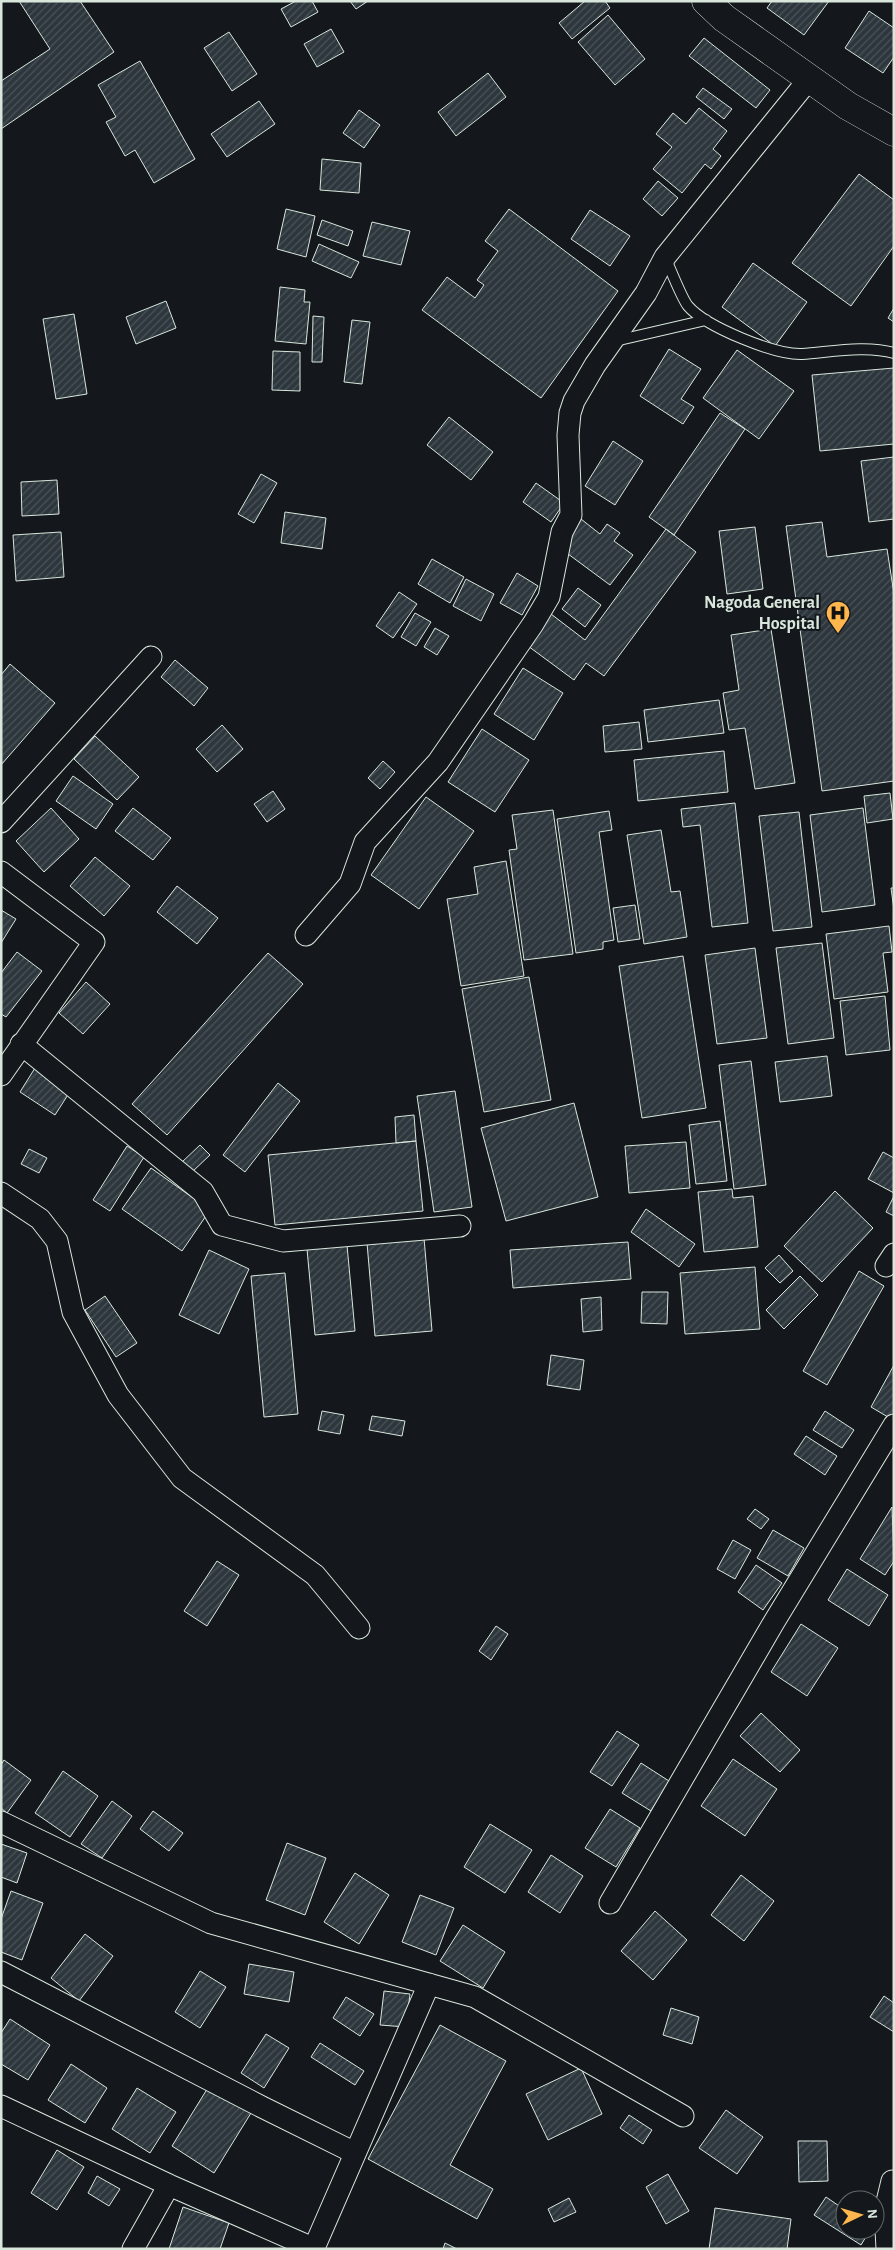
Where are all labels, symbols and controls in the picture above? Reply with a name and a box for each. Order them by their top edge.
place label: Nagoda General Hospital [704,594,820,633]
hospital icon: Nagoda General Hospital [825,600,851,634]
north arrow [835,2190,885,2240]
text: N [865,2208,879,2219]

